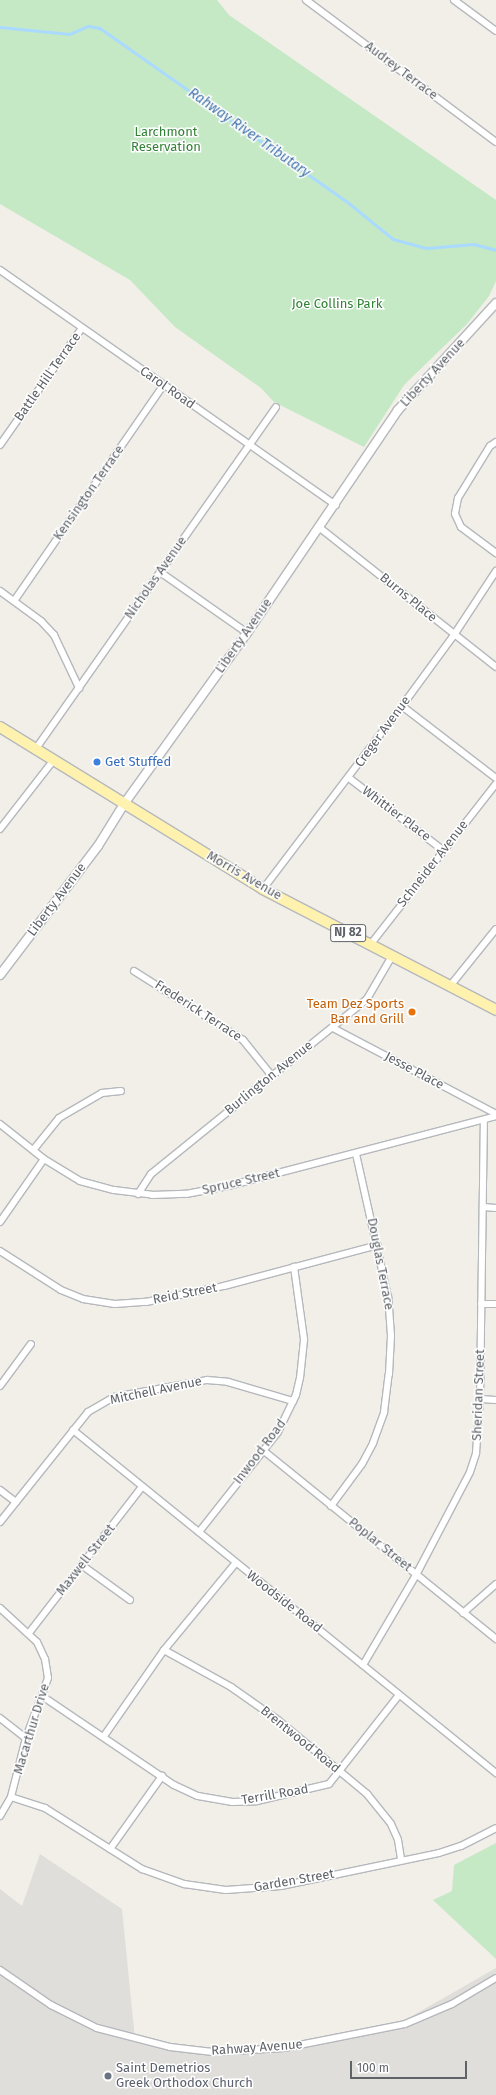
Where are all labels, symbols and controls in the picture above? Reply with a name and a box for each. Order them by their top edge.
street label: Audrey Terrace [362,39,440,103]
water label: Rahway River Tributary [185,85,313,181]
park label: Larchmont Reservation [131,125,201,156]
park label: Joe Collins Park [292,296,382,312]
street label: Battle Hill Terrace [12,330,84,424]
street label: Liberty Avenue [397,336,469,410]
street label: Carol Road [136,363,198,413]
street label: Kensington Terrace [50,443,128,543]
street label: Nicholas Avenue [122,534,190,622]
street label: Burns Place [376,570,440,626]
street label: Liberty Avenue [212,596,276,676]
street label: Creger Avenue [352,693,414,771]
place label: Get Stuffed [105,754,171,770]
marker: Get Stuffed [92,757,102,767]
street label: Whittier Place [359,783,433,845]
street label: Schneider Avenue [394,818,472,910]
street label: Morris Avenue [204,848,284,904]
street label: Liberty Avenue [24,860,90,940]
road number: NJ 82 [330,923,366,943]
street label: Frederick Terrace [152,977,244,1045]
place label: Team Dez Sports Bar and Grill [307,997,404,1028]
marker: Team Dez Sports Bar and Grill [407,1007,417,1017]
street label: Burlington Avenue [222,1038,316,1118]
street label: Jesse Place [382,1049,446,1093]
street label: Spruce Street [201,1165,281,1199]
street label: Douglas Terrace [363,1217,397,1311]
street label: Reid Street [152,1280,218,1308]
street label: Sheridan Street [470,1349,488,1441]
street label: Mitchell Avenue [109,1374,203,1408]
street label: Inwood Road [231,1416,289,1488]
street label: Poplar Street [345,1515,415,1575]
street label: Maxwell Street [53,1521,119,1599]
street label: Woodside Road [243,1568,325,1636]
street label: Macarthur Drive [11,1682,53,1776]
street label: Brentwood Road [257,1703,343,1777]
street label: Terrill Road [240,1781,310,1809]
street label: Garden Street [253,1866,335,1896]
street label: Rahway Avenue [211,2037,303,2059]
scale bar [352,2053,469,2079]
place label: Saint Demetrios Greek Orthodox Church [116,2061,253,2092]
text: 100 m [357,2061,389,2075]
marker: Saint Demetrios Greek Orthodox Church [103,2071,113,2081]

